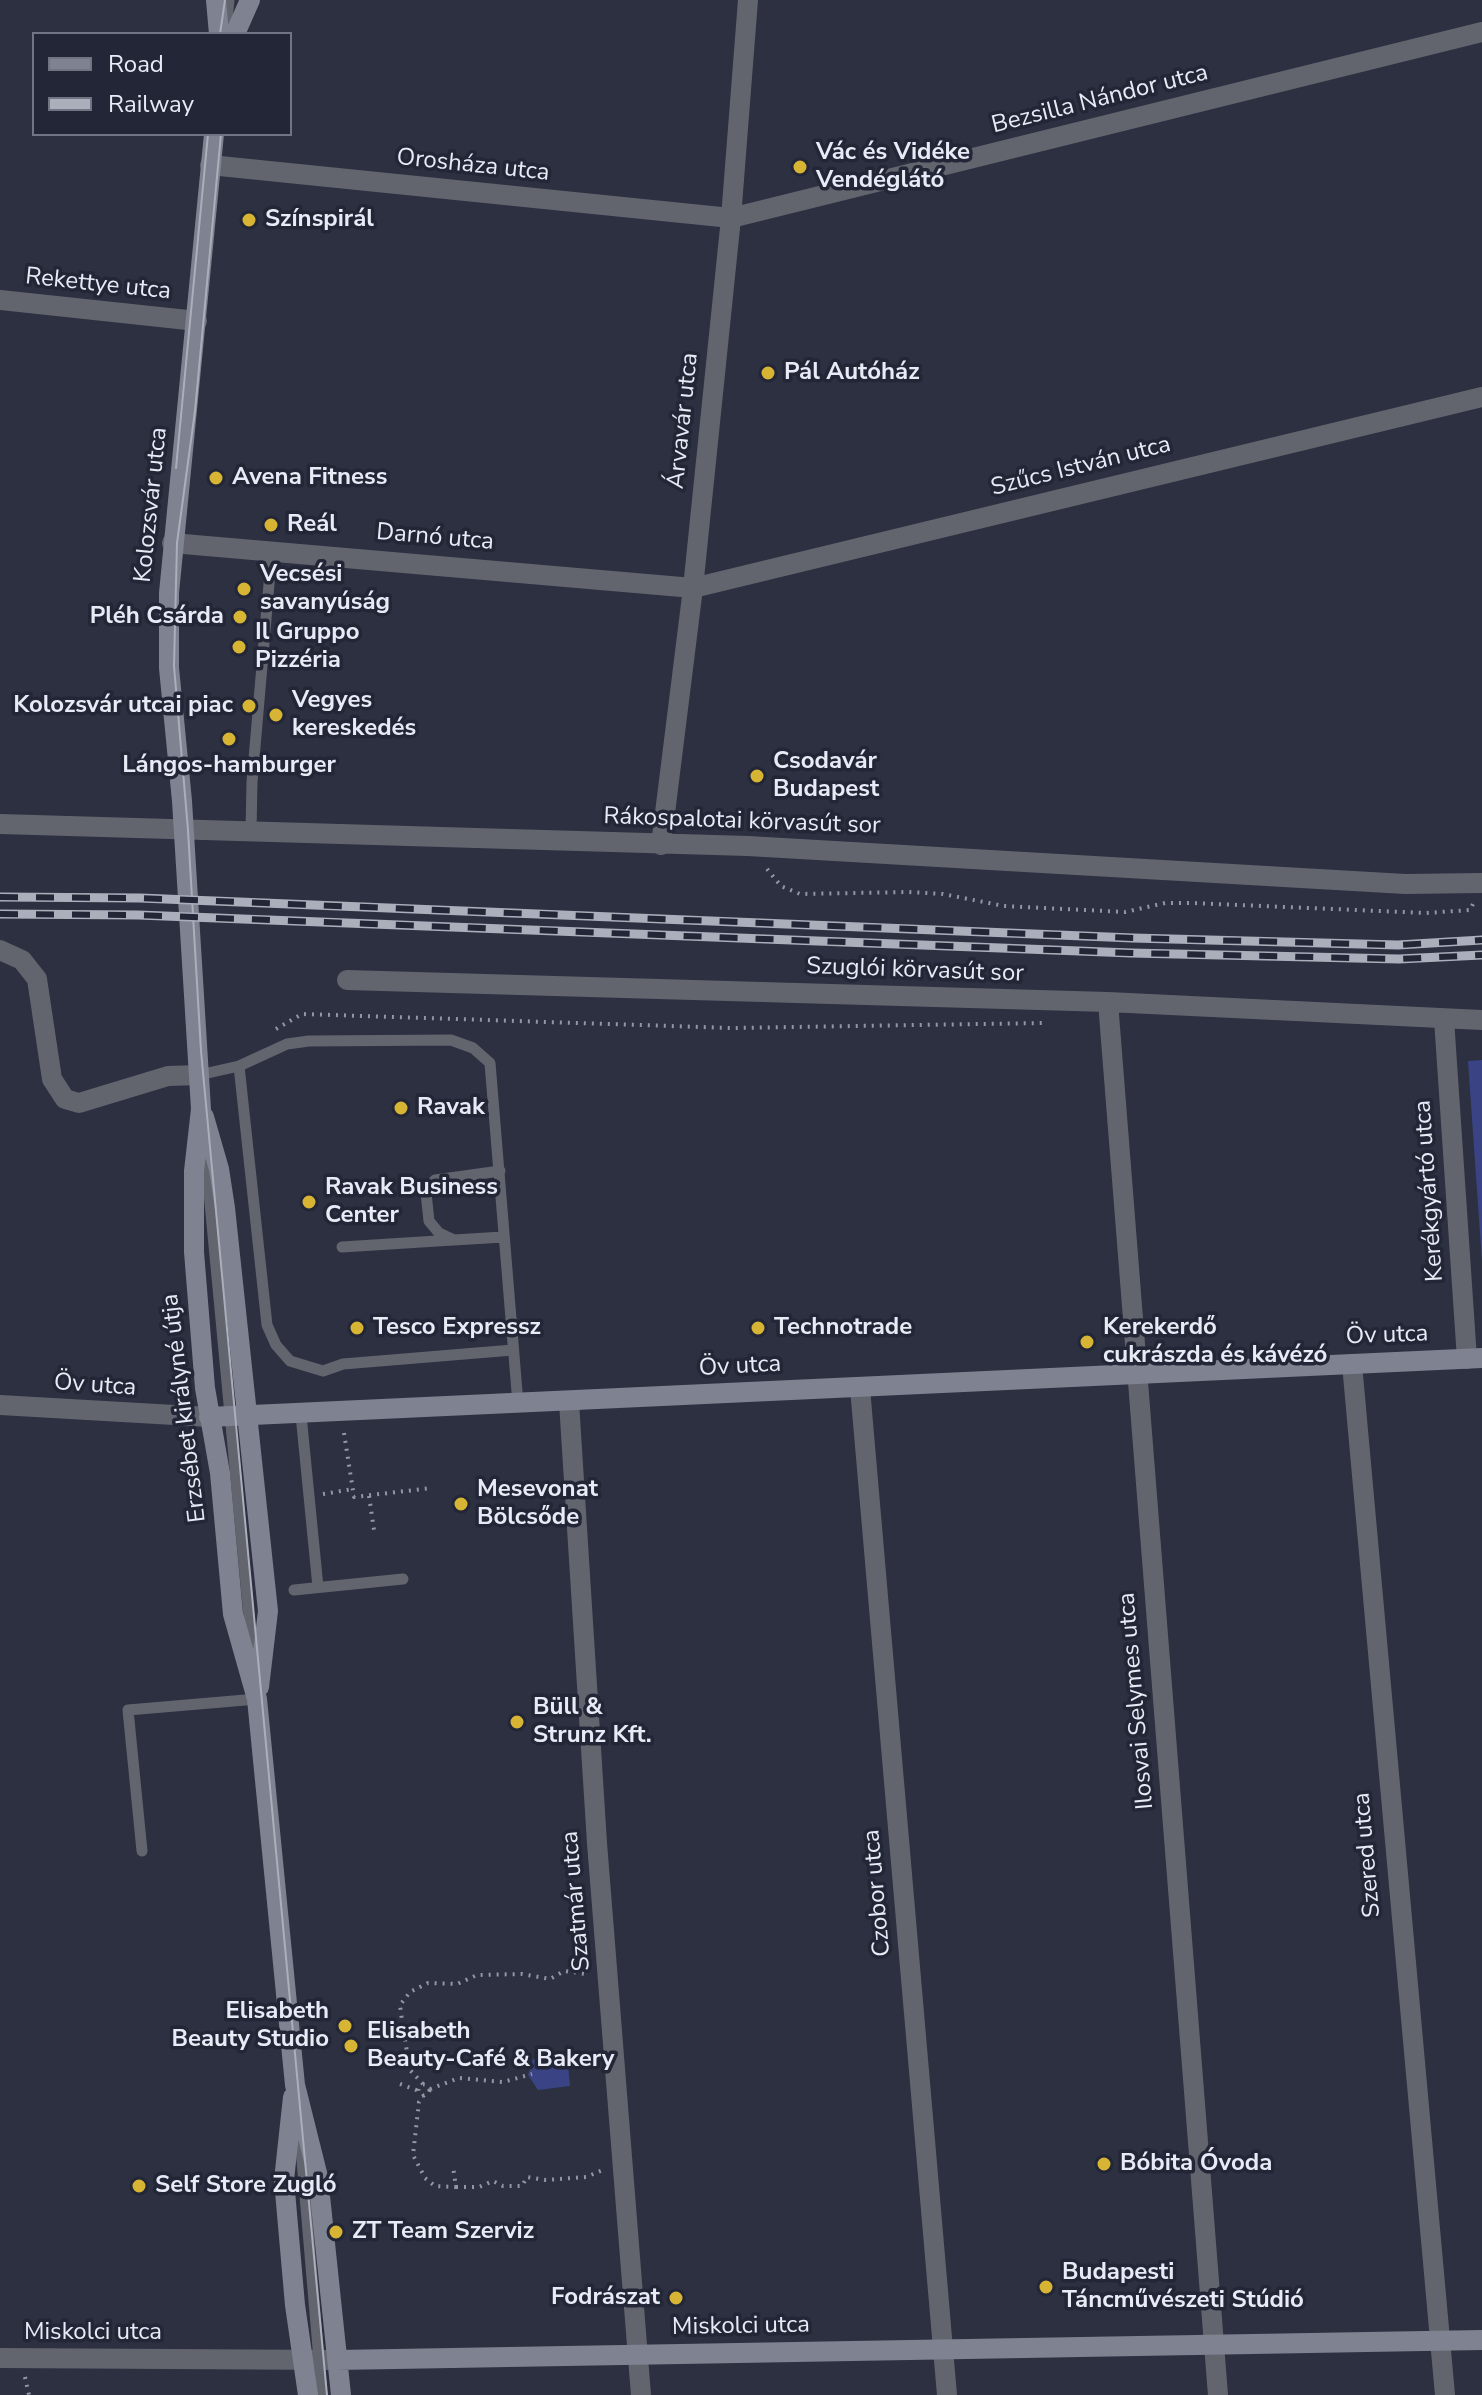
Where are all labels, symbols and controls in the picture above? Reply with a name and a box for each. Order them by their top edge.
legend [32,32,292,136]
text: Road [108,48,164,80]
street label: Bezsilla Nándor utca [989,59,1211,141]
text: Railway [108,88,194,120]
place label: Vác és Vidéke Vendéglátó [816,139,970,195]
street label: Orosháza utca [395,144,551,188]
marker: Vác és Vidéke Vendéglátó [791,158,809,176]
place label: Színspirál [265,206,374,234]
marker: Színspirál [240,211,258,229]
street label: Rekettye utca [24,263,172,307]
street label: Árvavár utca [663,352,705,490]
place label: Pál Autóház [784,359,920,387]
marker: Pál Autóház [759,364,777,382]
street label: Kolozsvár utca [130,426,174,584]
street label: Szűcs István utca [988,431,1174,503]
place label: Avena Fitness [232,464,388,492]
marker: Avena Fitness [207,469,225,487]
place label: Reál [287,511,337,539]
marker: Reál [262,516,280,534]
street label: Darnó utca [375,519,495,557]
place label: Vecsési savanyúság [260,561,390,617]
marker: Vecsési savanyúság [235,580,253,598]
place label: Pléh Csárda [90,603,224,631]
marker: Pléh Csárda [231,608,249,626]
place label: Il Gruppo Pizzéria [255,619,359,675]
marker: Il Gruppo Pizzéria [230,638,248,656]
place label: Vegyes kereskedés [292,687,416,743]
place label: Kolozsvár utcai piac [13,692,233,720]
marker: Kolozsvár utcai piac [240,697,258,715]
marker: Vegyes kereskedés [267,706,285,724]
marker: Lángos-hamburger [220,730,238,748]
place label: Csodavár Budapest [773,748,879,804]
place label: Lángos-hamburger [122,752,336,780]
marker: Csodavár Budapest [748,767,766,785]
street label: Rákospalotai körvasút sor [603,803,881,841]
street label: Szuglói körvasút sor [806,953,1024,989]
place label: Ravak [417,1094,485,1122]
marker: Ravak [392,1099,410,1117]
street label: Kerékgyártó utca [1409,1099,1451,1283]
place label: Ravak Business Center [325,1174,498,1230]
marker: Ravak Business Center [300,1193,318,1211]
street label: Erzsébet királyné útja [157,1292,213,1524]
place label: Tesco Expressz [373,1314,541,1342]
place label: Technotrade [774,1314,912,1342]
place label: Kerekerdő cukrászda és kávézó [1103,1314,1327,1370]
marker: Tesco Expressz [348,1319,366,1337]
marker: Technotrade [749,1319,767,1337]
street label: Öv utca [1345,1320,1429,1352]
marker: Kerekerdő cukrászda és kávézó [1078,1333,1096,1351]
street label: Öv utca [698,1350,782,1384]
street label: Öv utca [53,1369,137,1403]
place label: Mesevonat Bölcsőde [477,1476,598,1532]
marker: Mesevonat Bölcsőde [452,1495,470,1513]
street label: Ilosvai Selymes utca [1113,1591,1161,1811]
place label: Büll & Strunz Kft. [533,1694,652,1750]
marker: Büll & Strunz Kft. [508,1713,526,1731]
street label: Szered utca [1348,1791,1388,1919]
street label: Czobor utca [858,1828,898,1958]
street label: Szatmár utca [557,1830,597,1972]
place label: Elisabeth Beauty Studio [171,1998,329,2054]
marker: Elisabeth Beauty Studio [336,2017,354,2035]
place label: Elisabeth Beauty-Café & Bakery [367,2018,614,2074]
marker: Elisabeth Beauty-Café & Bakery [342,2037,360,2055]
place label: Bóbita Óvoda [1120,2150,1272,2178]
marker: Bóbita Óvoda [1095,2155,1113,2173]
place label: Self Store Zugló [155,2172,336,2200]
marker: Self Store Zugló [130,2177,148,2195]
place label: ZT Team Szerviz [352,2218,534,2246]
marker: ZT Team Szerviz [327,2223,345,2241]
place label: Budapesti Táncművészeti Stúdió [1062,2259,1304,2315]
marker: Budapesti Táncművészeti Stúdió [1037,2278,1055,2296]
place label: Fodrászat [551,2284,660,2312]
marker: Fodrászat [667,2289,685,2307]
street label: Miskolci utca [672,2311,810,2343]
street label: Miskolci utca [24,2319,162,2347]

